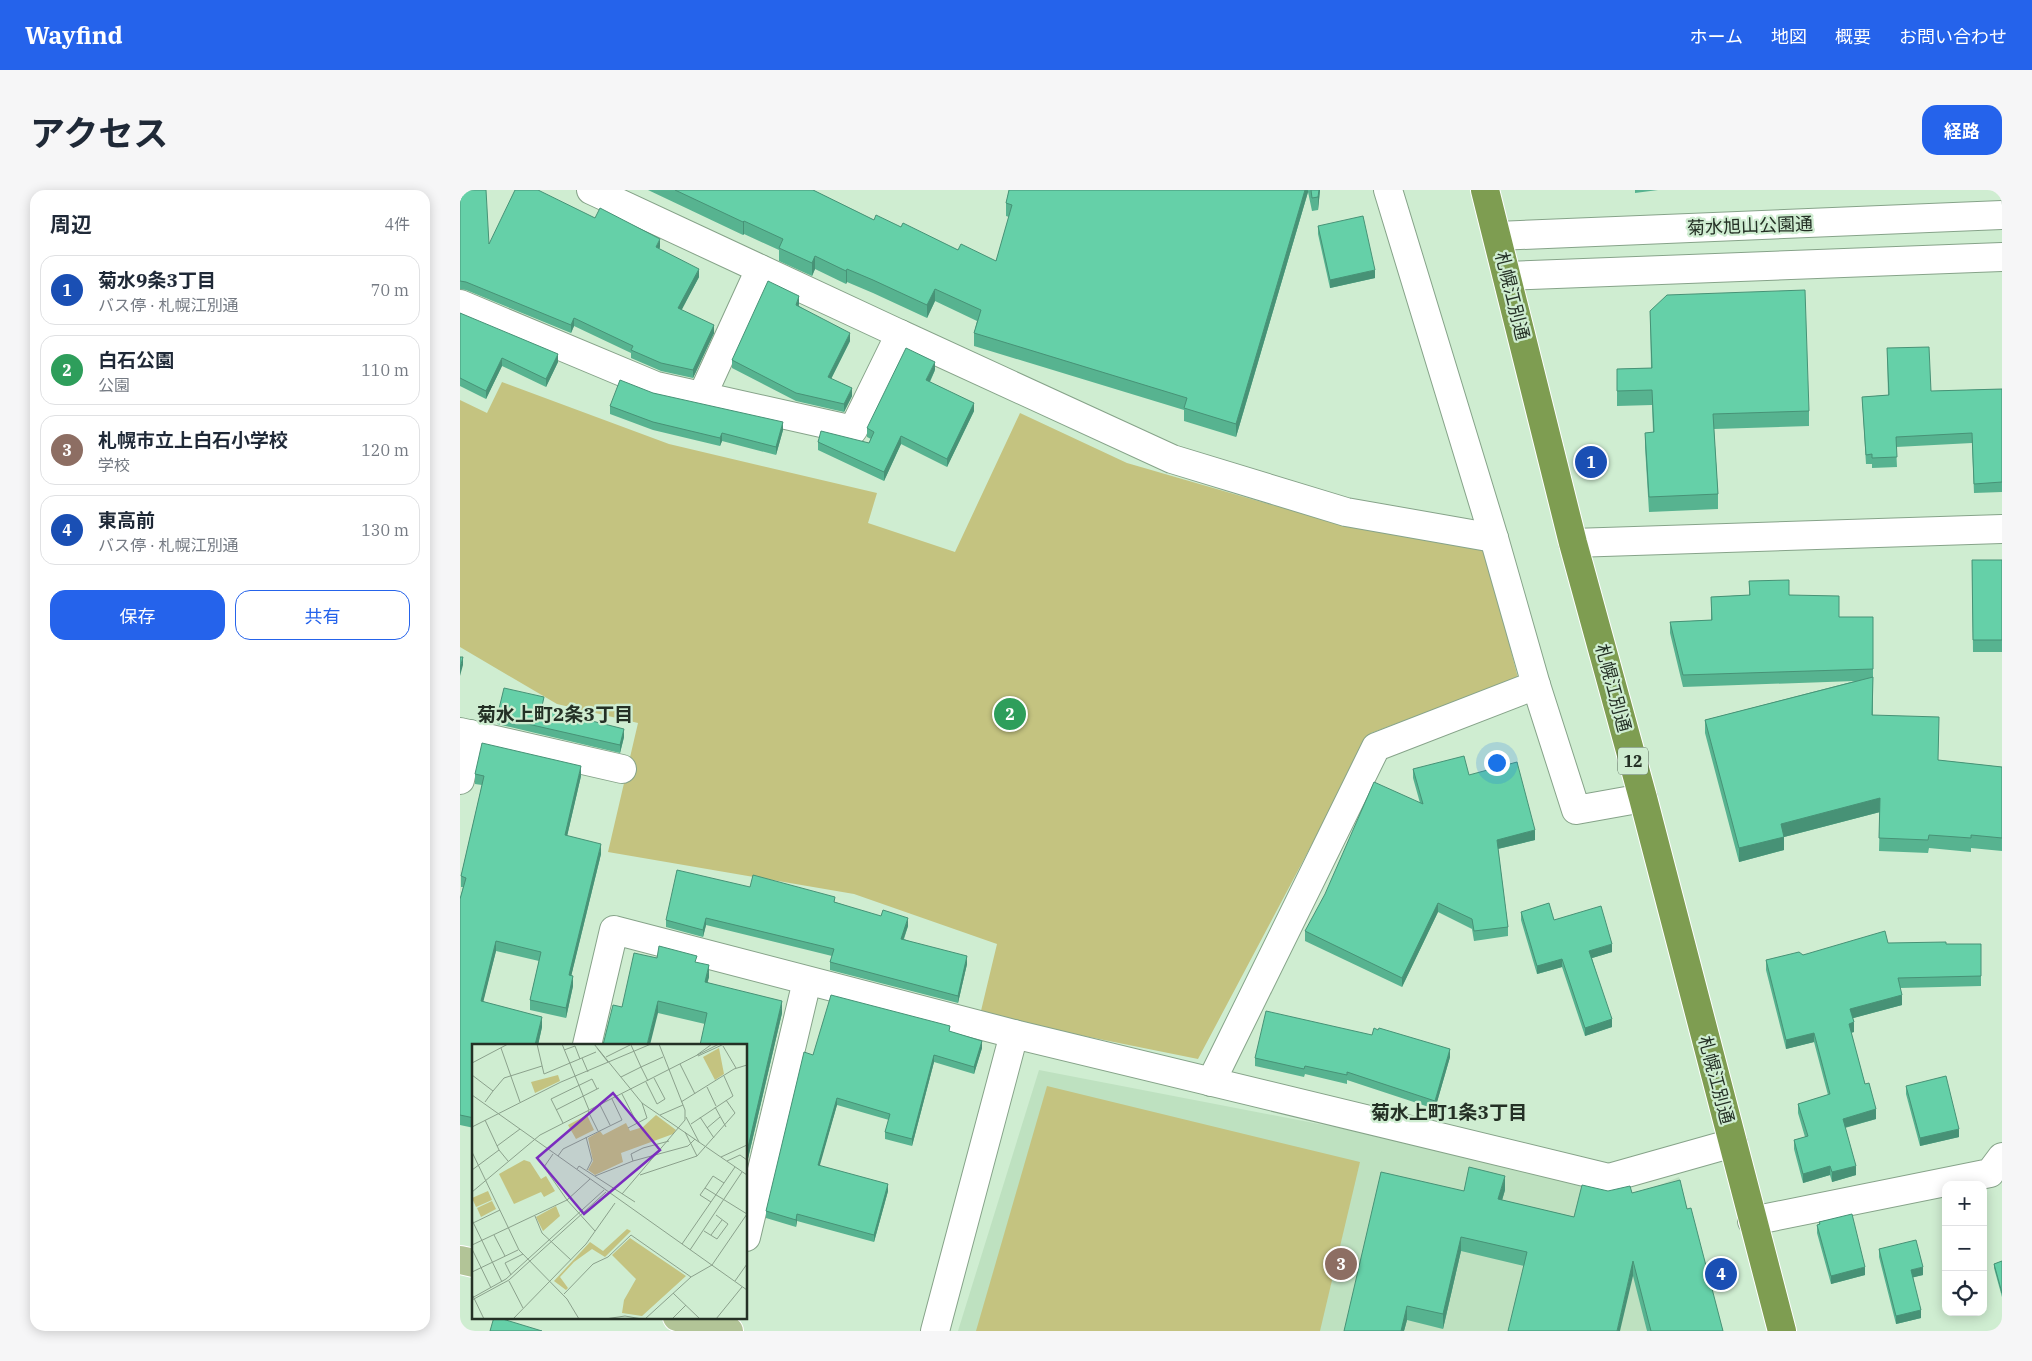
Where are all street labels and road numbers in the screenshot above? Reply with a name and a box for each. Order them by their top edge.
street label: 菊水旭山公園通 [1687,212,1813,239]
street label: 札幌江別通 [1490,249,1535,342]
street label: 札幌江別通 [1591,641,1636,734]
road number: 12 [1618,748,1648,774]
street label: 札幌江別通 [1694,1033,1739,1126]

